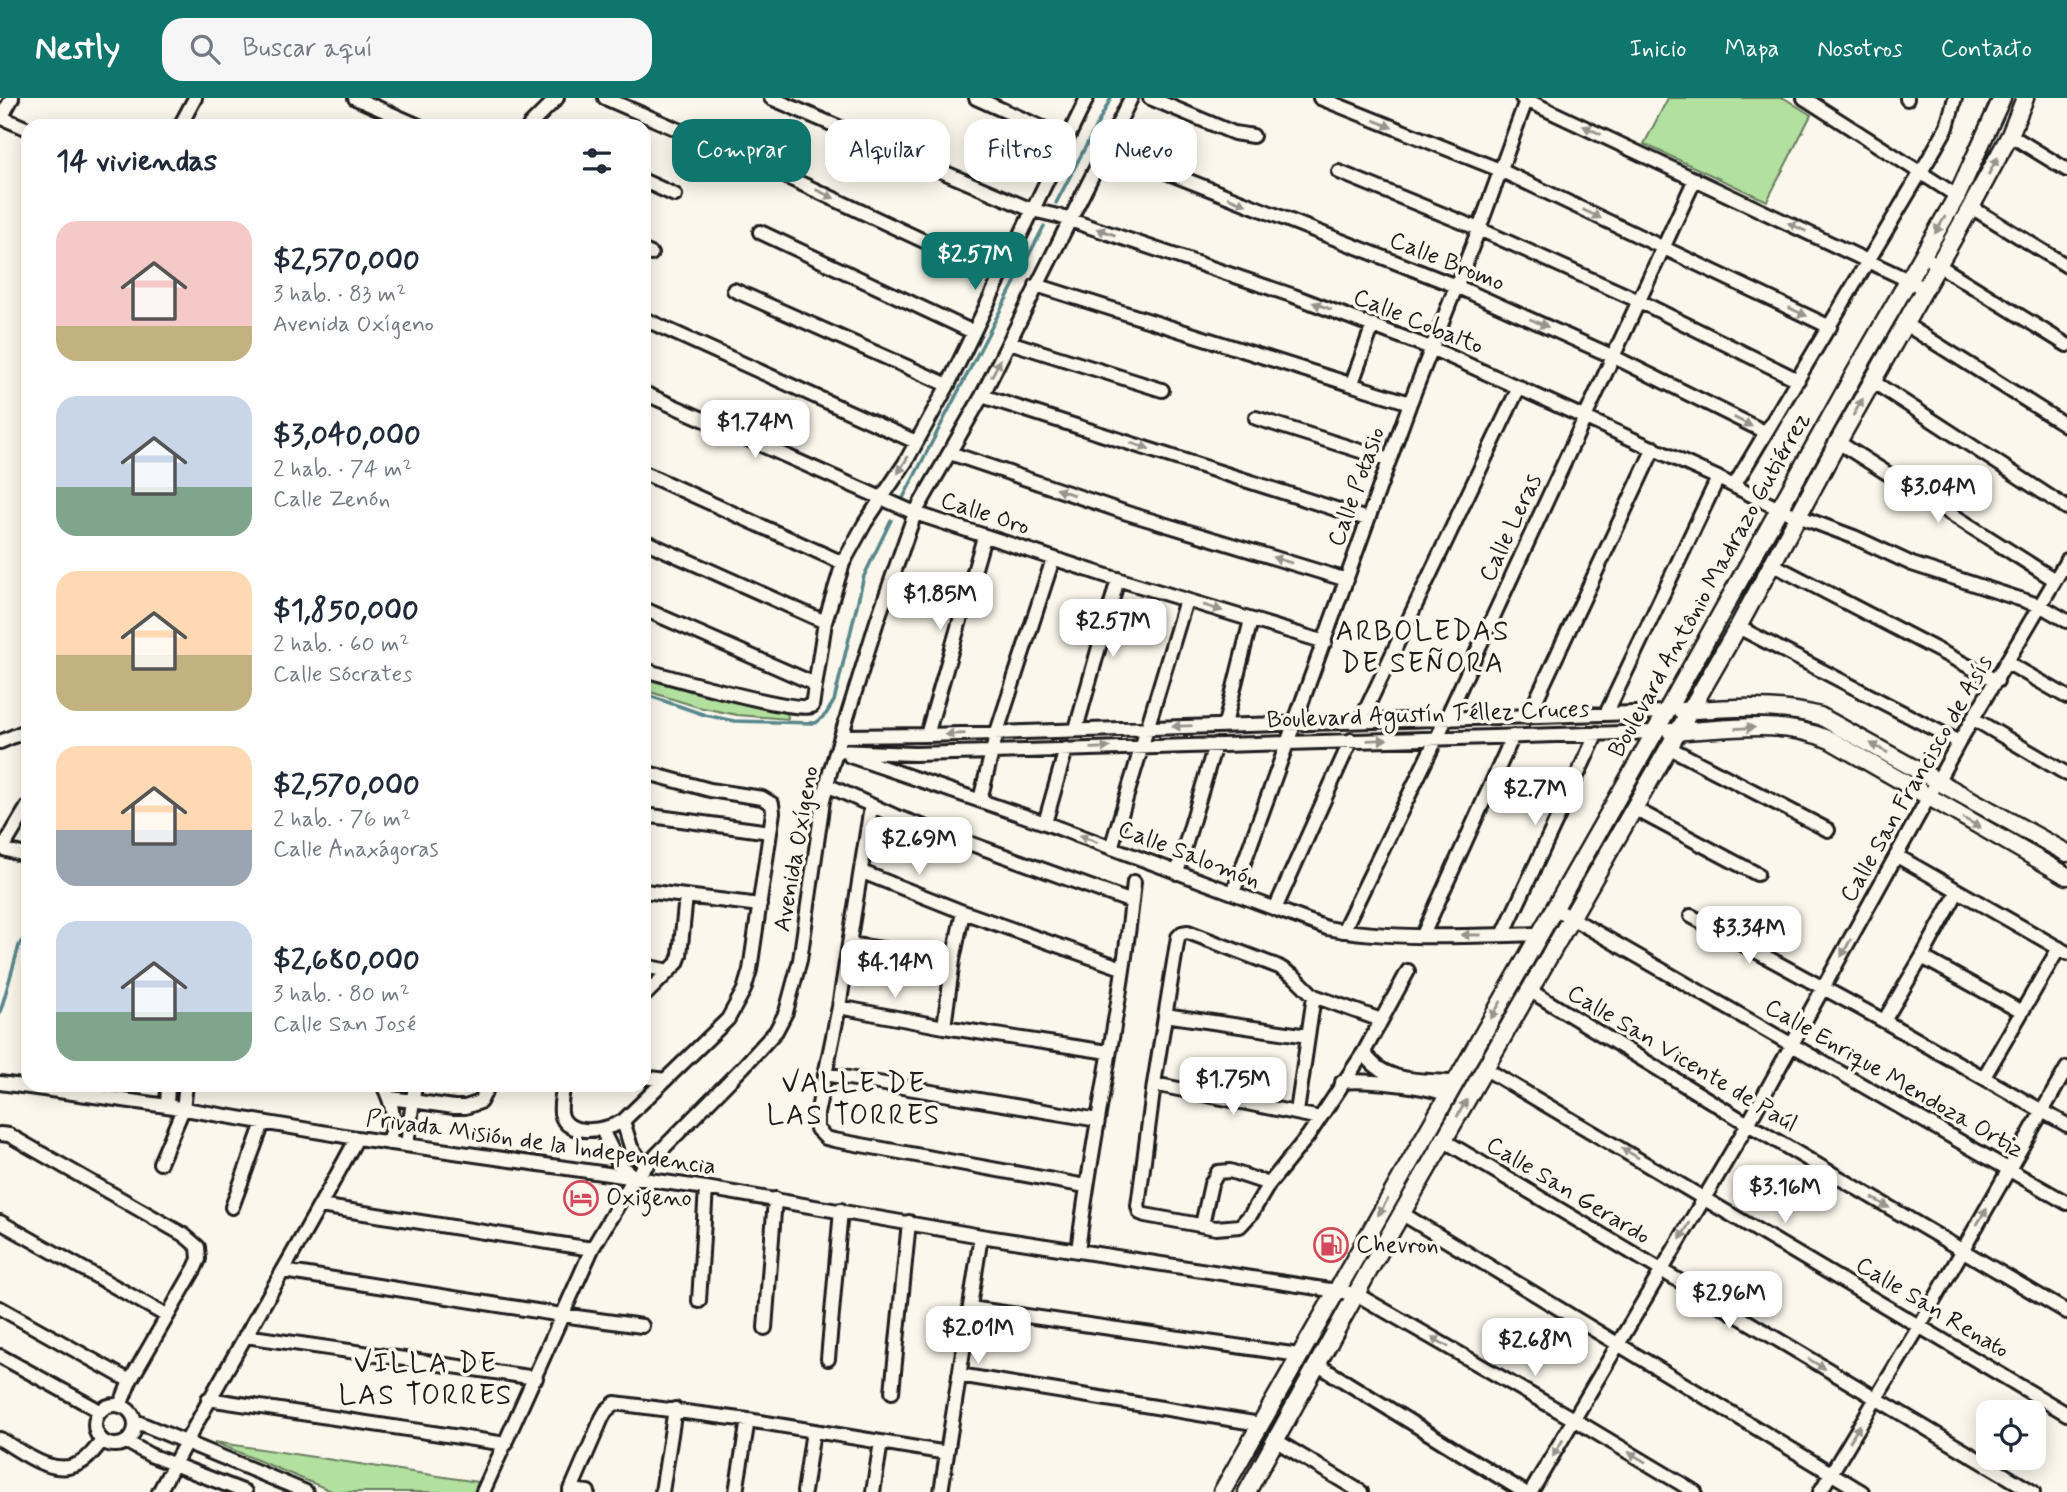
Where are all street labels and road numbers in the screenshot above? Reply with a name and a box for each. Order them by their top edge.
street label: Calle Bromo [1385,225,1509,299]
street label: Calle Cobalto [1348,282,1488,362]
street label: Boulevard Antônio Madrazo Gutiérrez [1602,407,1818,763]
street label: Calle Potasio [1321,423,1393,551]
street label: Calle Leras [1472,469,1550,587]
street label: Calle Oro [936,485,1034,543]
street label: Calle San Francisco de Asís [1833,649,2001,908]
street label: Boulevard Agustín Téllez Cruces [1266,694,1590,738]
street label: Avenida Oxígeno [767,764,827,934]
street label: Calle Salomón [1113,814,1265,896]
street label: Calle San Vicente de Paúl [1561,978,1803,1140]
street label: Calle Enrique Mendoza Ortiz [1759,992,2029,1166]
street label: Privada Misión de la Independencia [364,1103,718,1183]
street label: Calle San Gerardo [1480,1130,1656,1252]
street label: Calle San Renato [1850,1250,2014,1366]

